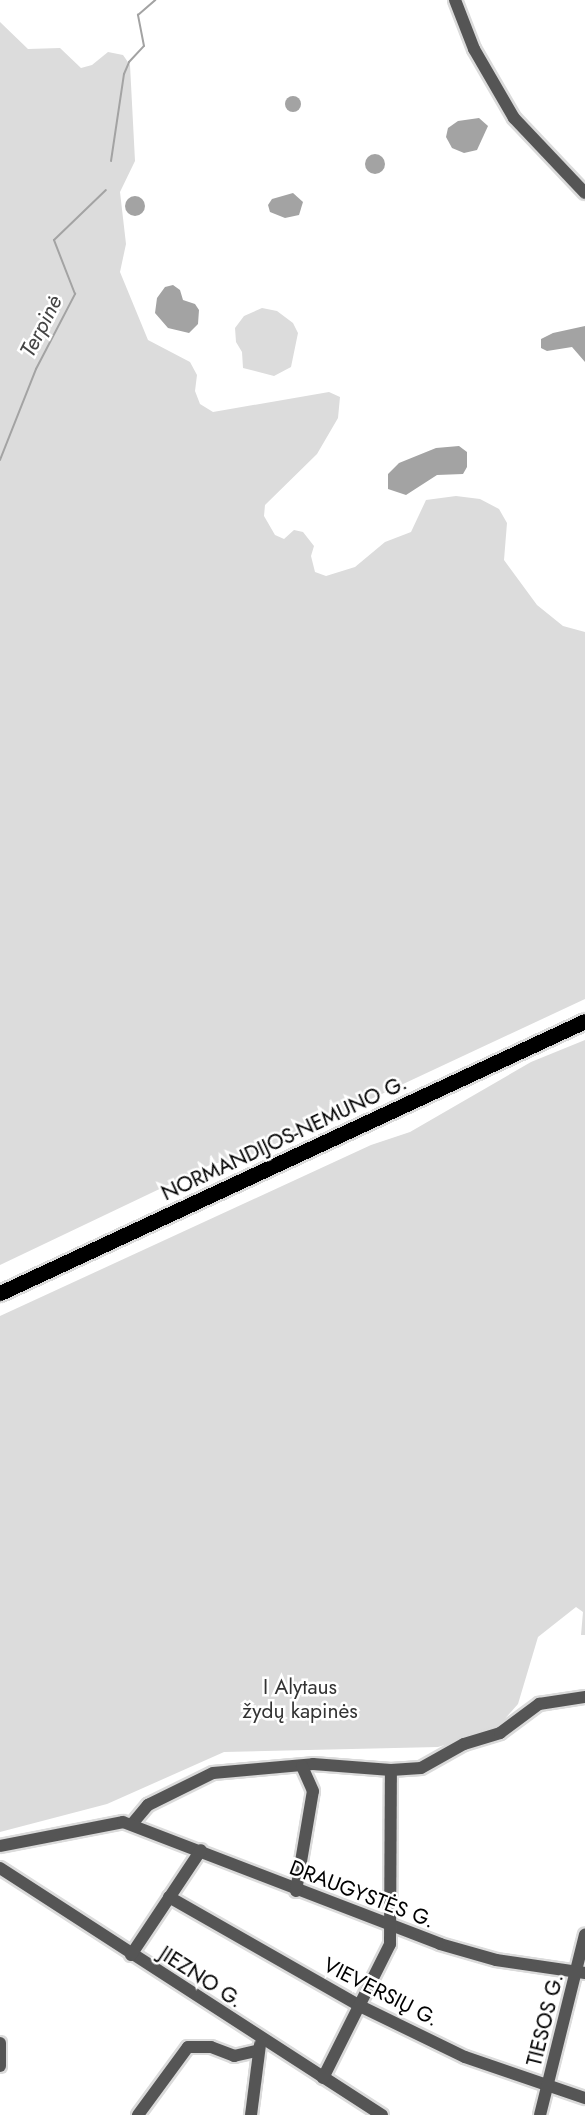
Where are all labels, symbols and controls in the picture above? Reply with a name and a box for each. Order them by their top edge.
water label: Terpinė [14,291,68,361]
street label: NORMANDIJOS-NEMUNO G. [157,1070,411,1206]
park label: I Alytaus žydų kapinės [242,1674,358,1724]
street label: DRAUGYSTĖS G. [286,1855,438,1933]
street label: JIEZNO G. [155,1941,247,2013]
street label: VIEVERSIŲ G. [319,1952,443,2032]
street label: TIESOS G. [521,1971,569,2069]

